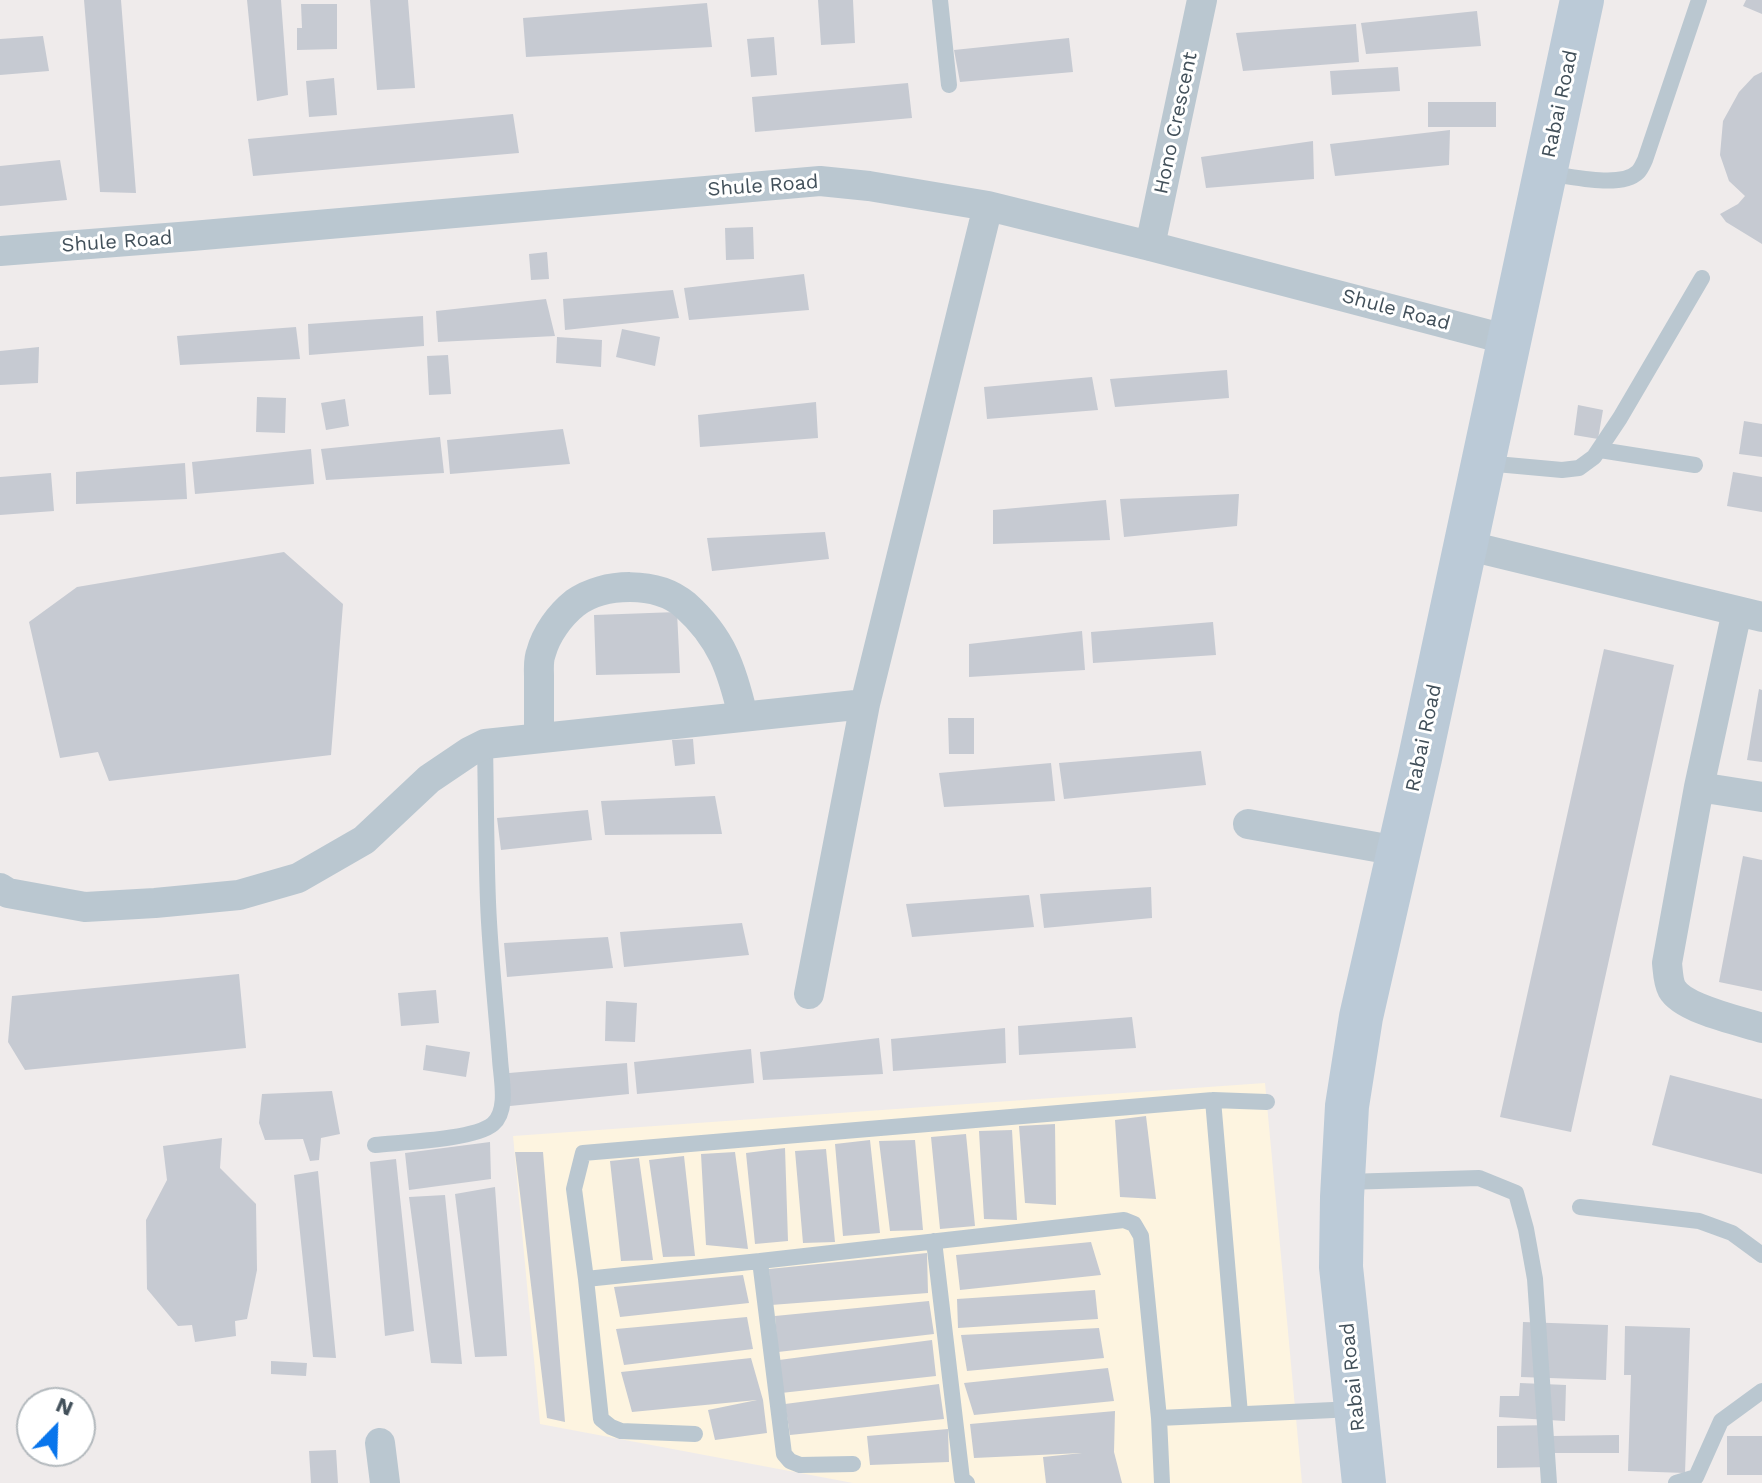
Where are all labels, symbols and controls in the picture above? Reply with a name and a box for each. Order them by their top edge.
street label: Rabai Road [1537,48,1583,160]
street label: Hono Crescent [1149,50,1203,196]
street label: Shule Road [707,170,819,202]
street label: Shule Road [61,226,173,258]
street label: Shule Road [1339,284,1453,336]
street label: Rabai Road [1401,682,1447,794]
street label: Rabai Road [1335,1321,1371,1433]
north arrow [16,1387,96,1467]
text: N [52,1392,77,1421]

